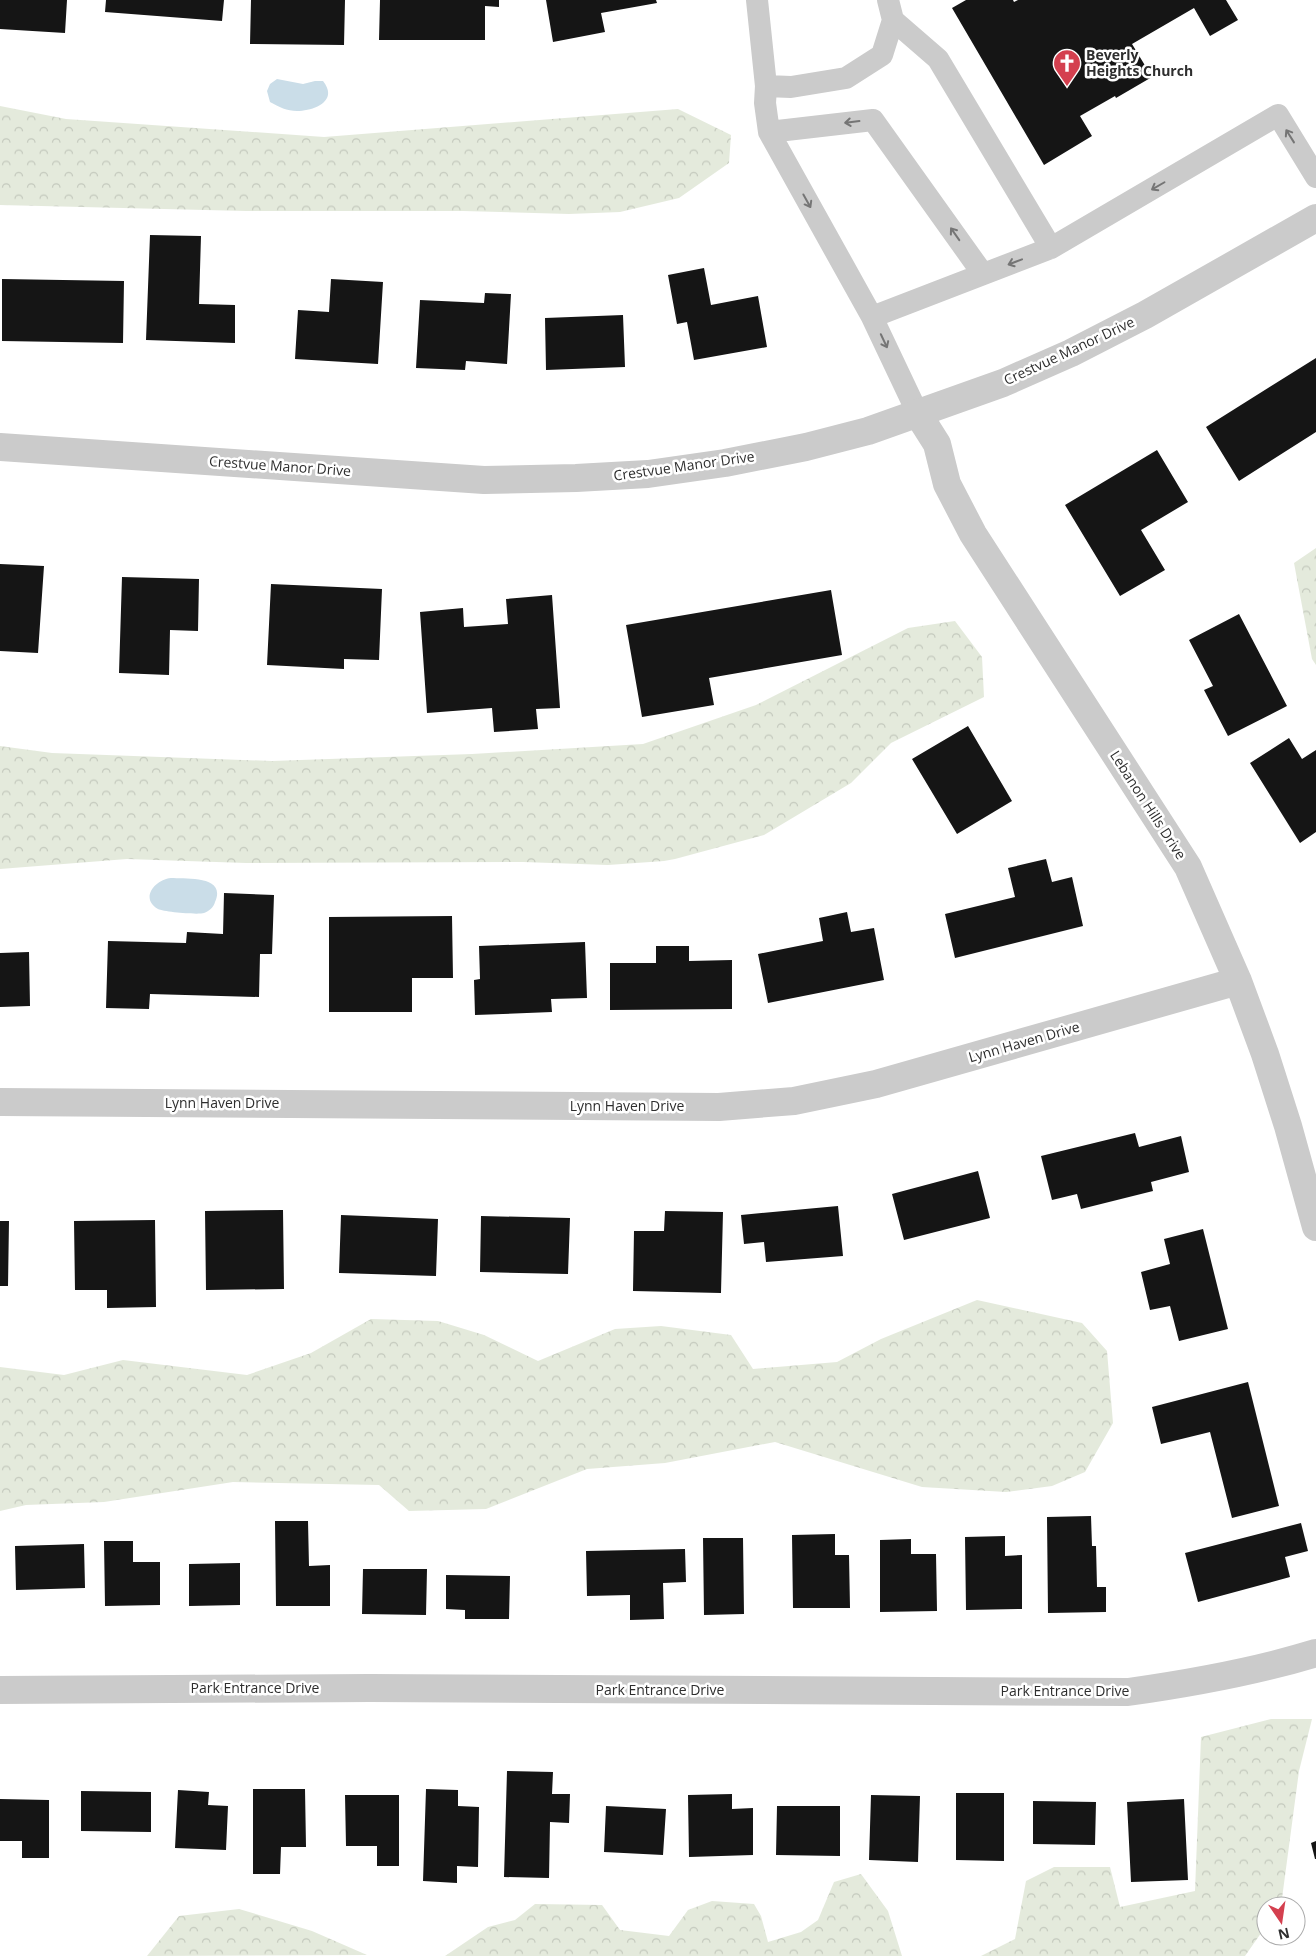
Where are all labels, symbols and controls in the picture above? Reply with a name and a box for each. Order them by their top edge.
place label: Beverly Heights Church [1086,45,1193,80]
church icon: Beverly Heights Church [1052,48,1082,87]
one-way arrow [844,117,860,127]
one-way arrow [1285,129,1295,143]
one-way arrow [1152,181,1166,191]
one-way arrow [803,194,813,208]
one-way arrow [950,228,960,242]
one-way arrow [1008,258,1023,267]
street label: Crestvue Manor Drive [1000,312,1137,389]
one-way arrow [879,333,889,348]
street label: Crestvue Manor Drive [612,446,756,485]
street label: Crestvue Manor Drive [208,451,352,480]
street label: Lebanon Hills Drive [1106,747,1191,863]
street label: Lynn Haven Drive [966,1017,1082,1066]
street label: Lynn Haven Drive [165,1093,279,1112]
street label: Lynn Haven Drive [570,1096,684,1115]
street label: Park Entrance Drive [191,1678,320,1697]
street label: Park Entrance Drive [596,1680,725,1699]
street label: Park Entrance Drive [1001,1681,1130,1700]
north arrow [1256,1896,1306,1946]
text: N [1276,1924,1292,1945]

